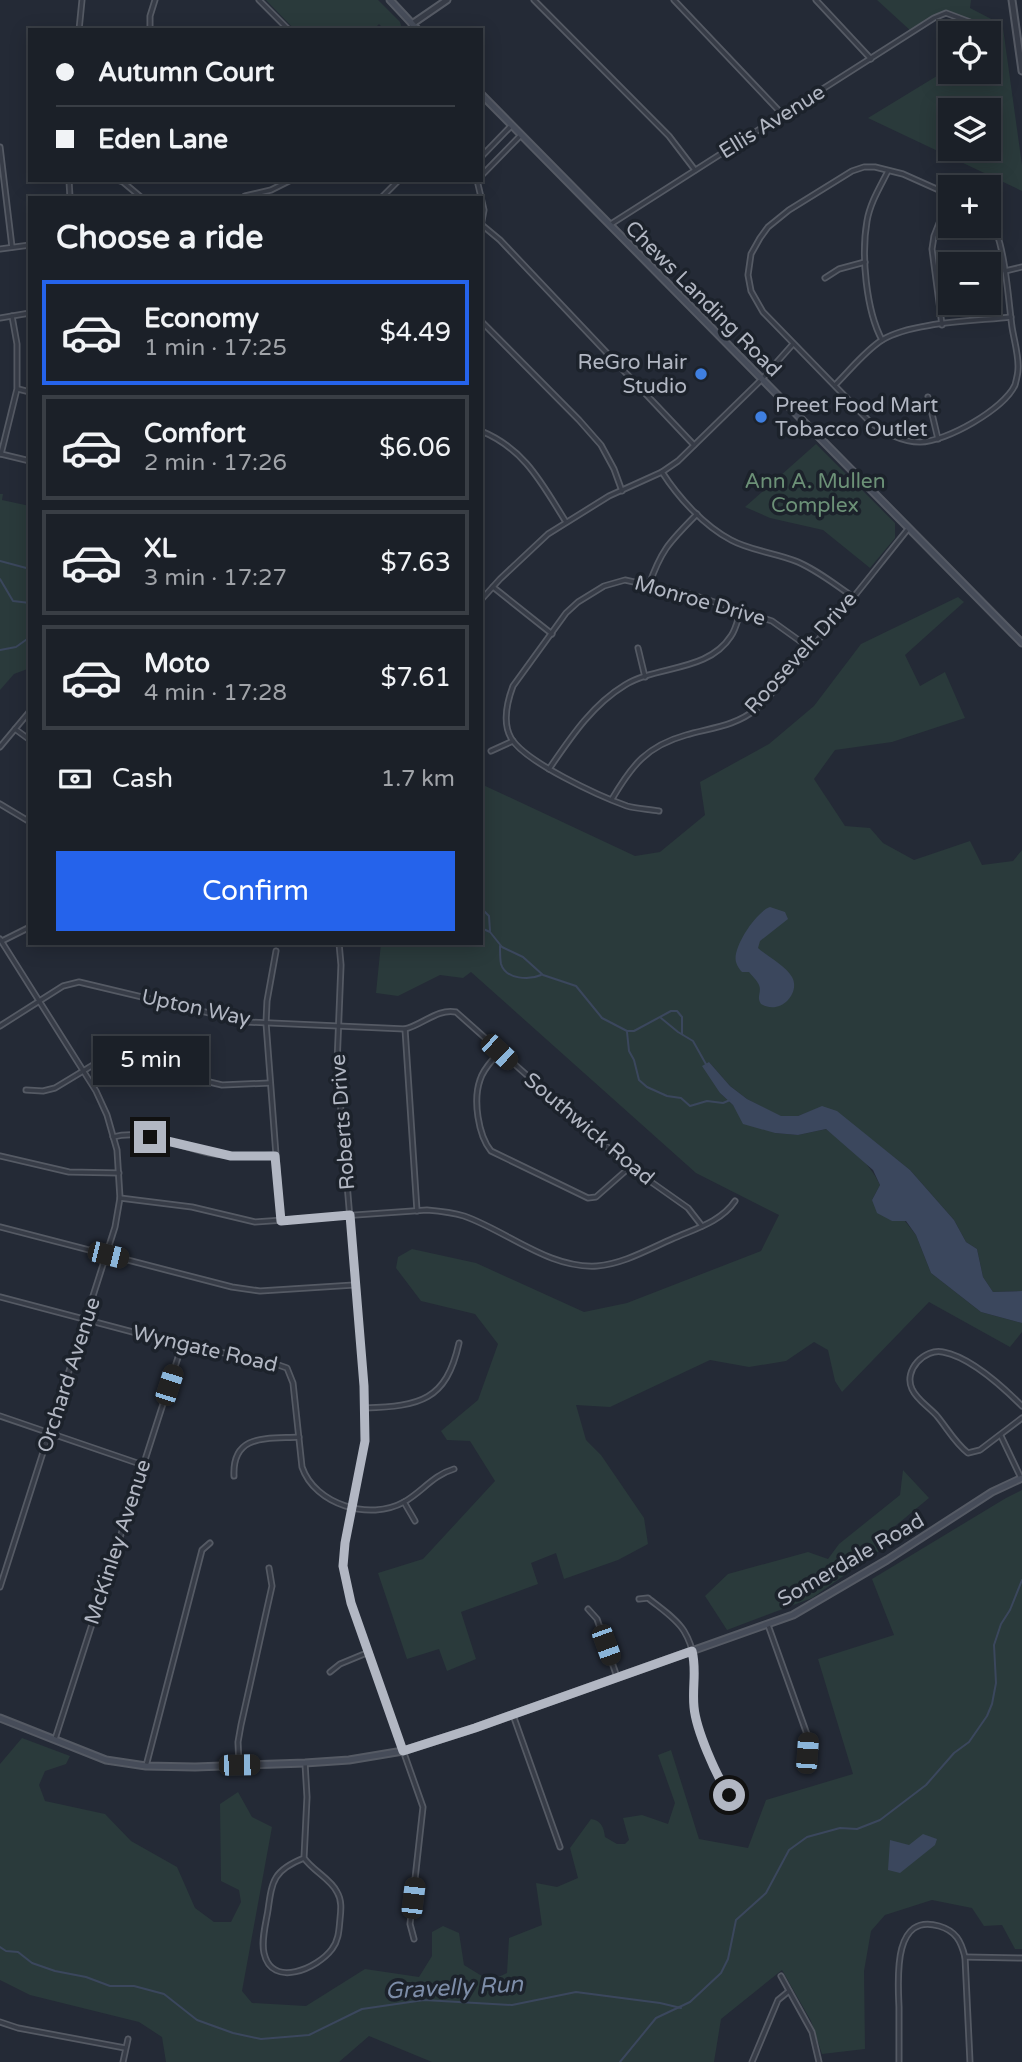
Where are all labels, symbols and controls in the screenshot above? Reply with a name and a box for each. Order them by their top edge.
map controls [938,21,1001,315]
button: locate [938,21,1001,84]
text: Autumn Court [98,57,274,88]
street label: Ellis Avenue [715,80,830,164]
button: layers [938,98,1001,161]
text: Eden Lane [98,124,228,155]
button: + [938,175,1001,238]
street label: Chews Landing Road [620,216,786,382]
text: Choose a ride [56,219,263,257]
button: − [938,252,1001,315]
icon: car [60,301,123,364]
text: Economy [144,303,259,334]
text: $4.49 [380,317,451,348]
text: 1 min · 17:25 [144,334,287,362]
place label: ReGro Hair Studio [577,350,687,399]
marker: ReGro Hair Studio [693,366,709,382]
place label: Preet Food Mart Tobacco Outlet [775,393,938,442]
marker: Preet Food Mart Tobacco Outlet [753,409,769,425]
icon: car [60,416,123,479]
text: Comfort [144,418,246,449]
text: $6.06 [379,432,451,463]
text: 2 min · 17:26 [144,449,287,477]
park label: Ann A. Mullen Complex [744,469,886,518]
icon: car [60,531,123,594]
text: XL [144,533,176,564]
text: $7.63 [381,547,451,578]
text: 3 min · 17:27 [144,564,287,592]
street label: Monroe Drive [632,570,768,632]
street label: Roosevelt Drive [740,587,862,719]
icon: car [60,646,123,709]
text: Moto [144,648,210,679]
text: $7.61 [381,662,451,693]
text: 4 min · 17:28 [144,679,287,707]
icon: cash [56,760,94,798]
text: Cash [112,763,173,794]
text: 1.7 km [381,765,455,793]
button: Confirm [56,851,455,931]
street label: Upton Way [139,984,253,1032]
car [477,1030,522,1074]
callout: 5 min [92,1036,208,1084]
text: 5 min [120,1046,182,1074]
street label: Roberts Drive [326,1053,360,1191]
street label: Southwick Road [519,1067,659,1191]
route end [134,1121,166,1153]
car [86,1240,131,1270]
street label: Orchard Avenue [32,1294,106,1456]
street label: Wyngate Road [130,1320,280,1378]
car [153,1362,186,1408]
street label: McKinley Avenue [80,1456,157,1628]
street label: Somerdale Road [773,1508,929,1612]
car [589,1622,624,1668]
car [796,1731,819,1775]
car [218,1754,261,1776]
route start [713,1779,745,1811]
car [401,1876,426,1920]
water label: Gravelly Run [384,1970,525,2006]

